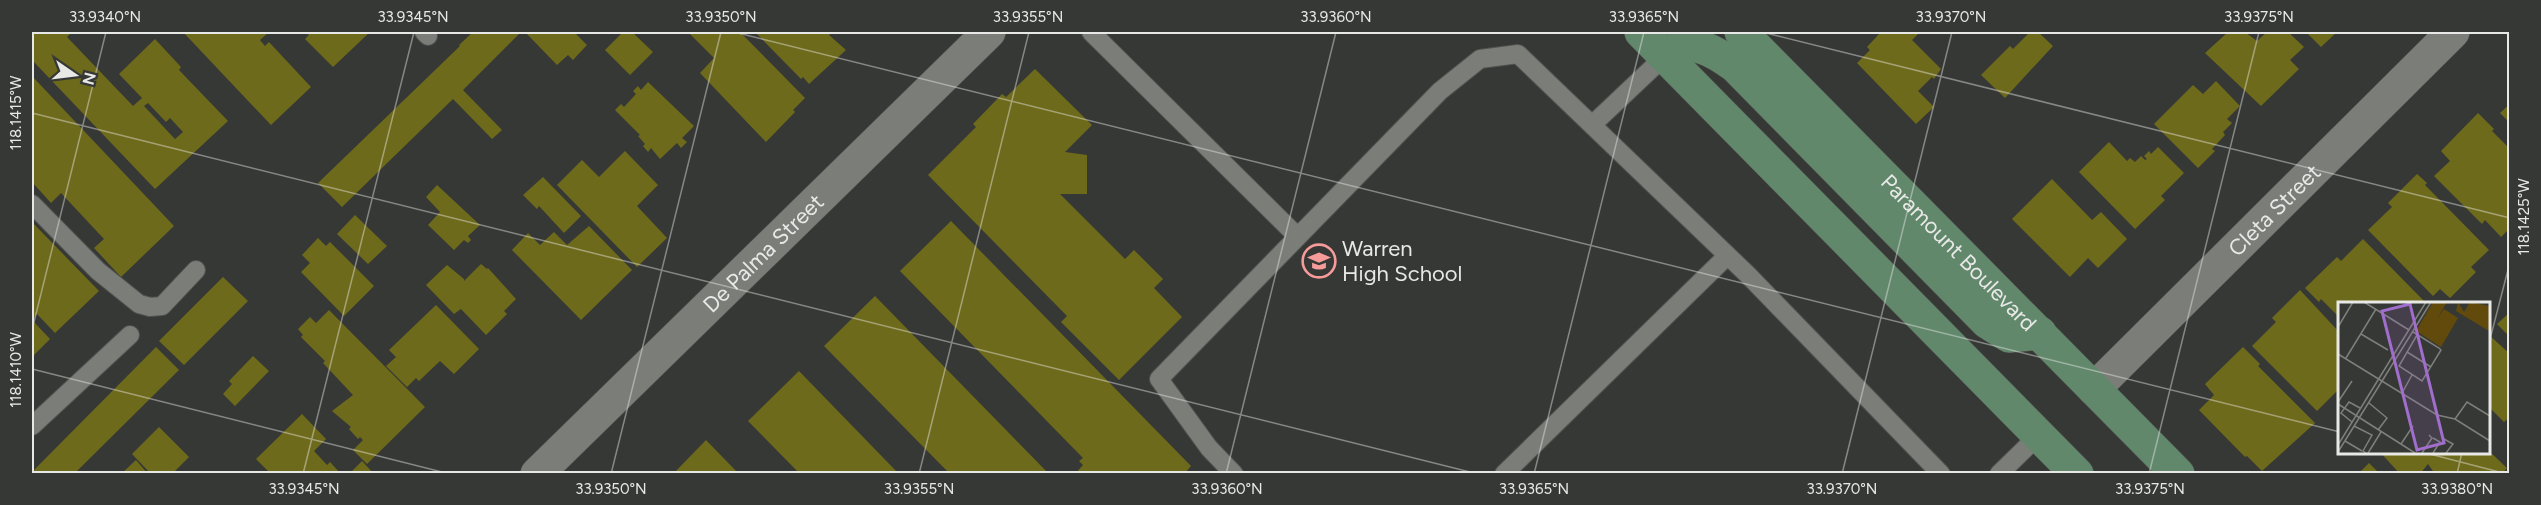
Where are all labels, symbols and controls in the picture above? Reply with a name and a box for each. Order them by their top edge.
text: 33.9340°N [69,8,141,26]
text: 33.9345°N [377,8,449,26]
text: 33.9350°N [685,8,757,26]
text: 33.9355°N [993,8,1063,26]
text: 33.9360°N [1300,8,1372,26]
text: 33.9365°N [1609,8,1679,26]
text: 33.9370°N [1916,8,1986,26]
text: 33.9375°N [2224,8,2294,26]
north arrow [45,45,105,105]
text: N [78,70,100,87]
text: 118.1415°W [7,75,25,151]
street label: Cleta Street [2222,158,2326,262]
street label: Paramount Boulevard [1875,168,2042,337]
text: 118.1425°W [2515,178,2533,256]
street label: De Palma Street [697,188,829,318]
place label: Warren High School [1342,235,1462,287]
school or university icon: Warren High School [1301,243,1337,279]
inset map [2338,302,2490,454]
text: 118.1410°W [7,331,25,408]
text: 33.9345°N [268,480,340,498]
text: 33.9350°N [575,480,647,498]
text: 33.9355°N [884,480,954,498]
text: 33.9360°N [1191,480,1263,498]
text: 33.9365°N [1499,480,1569,498]
text: 33.9370°N [1807,480,1877,498]
text: 33.9375°N [2115,480,2185,498]
text: 33.9380°N [2421,480,2493,498]

